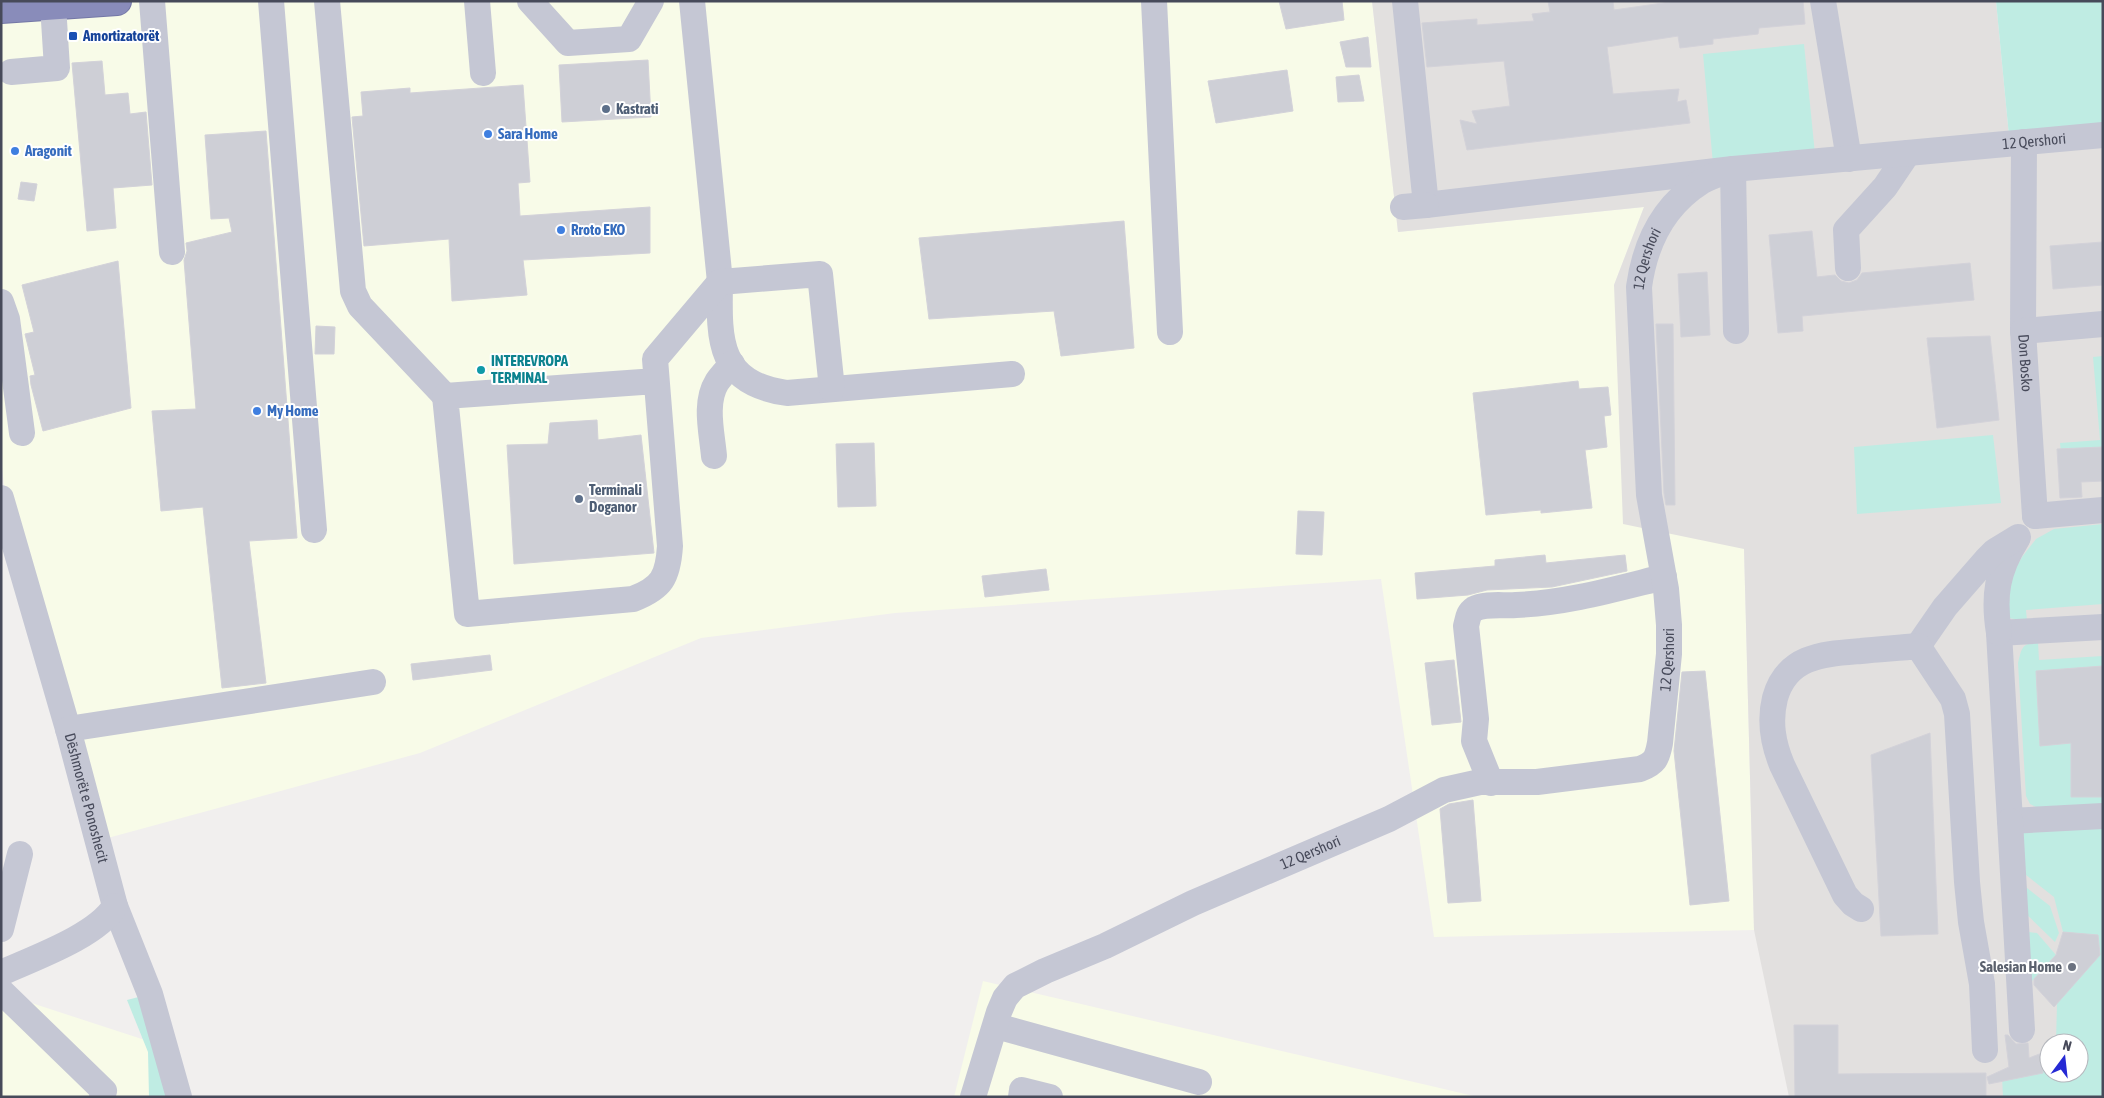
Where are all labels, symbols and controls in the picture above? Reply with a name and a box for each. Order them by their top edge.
place label: Amortizatorët [82,27,160,44]
marker: Amortizatorët [67,30,79,42]
place label: Kastrati [616,100,659,117]
marker: Kastrati [600,103,612,115]
place label: Sara Home [498,125,558,142]
marker: Sara Home [482,128,494,140]
street label: 12 Qershori [2002,129,2067,152]
place label: Aragonit [24,142,72,159]
marker: Aragonit [9,145,21,157]
place label: Rroto EKO [571,221,626,238]
marker: Rroto EKO [555,224,567,236]
street label: 12 Qershori [1630,225,1664,291]
street label: Don Bosko [2015,334,2036,392]
place label: INTEREVROPA TERMINAL [491,352,569,386]
marker: INTEREVROPA TERMINAL [475,364,487,376]
place label: My Home [267,402,319,419]
marker: My Home [251,405,263,417]
place label: Terminali Doganor [589,481,642,515]
marker: Terminali Doganor [573,493,585,505]
street label: 12 Qershori [1656,628,1677,692]
street label: Dëshmorët e Ponoshecit [61,731,112,865]
street label: 12 Qershori [1278,832,1343,873]
place label: Salesian Home [1980,958,2062,975]
marker: Salesian Home [2066,961,2078,973]
north arrow [2039,1033,2089,1083]
text: N [2061,1037,2073,1054]

